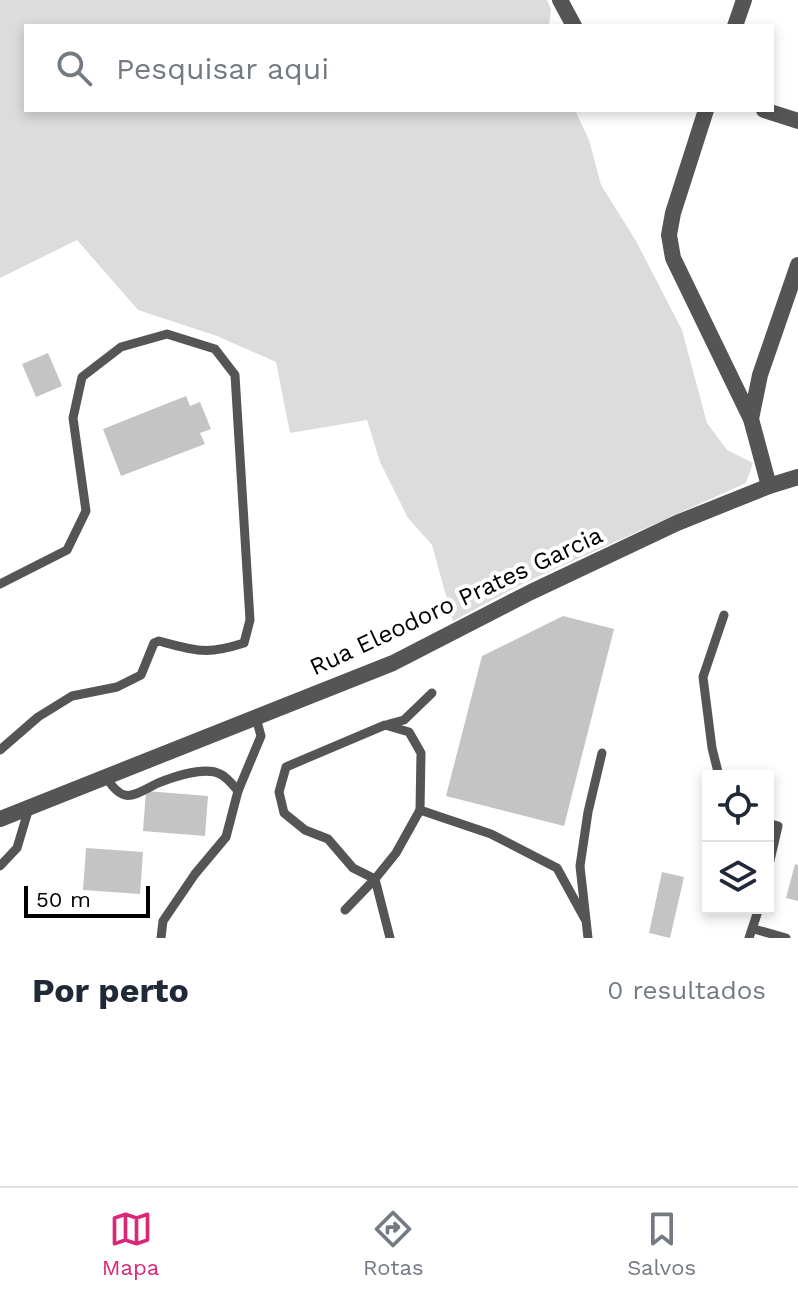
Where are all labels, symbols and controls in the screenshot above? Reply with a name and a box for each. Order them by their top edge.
search box [24,24,774,112]
icon: search [52,46,96,90]
text: Pesquisar aqui [116,51,329,86]
street label: Rua Eleodoro Prates Garcia [305,521,607,681]
map controls [702,770,774,914]
button: locate [702,770,774,842]
button: layers [702,842,774,914]
scale bar [24,882,150,918]
text: 50 m [36,887,91,912]
text: Por perto [32,970,189,1010]
text: 0 resultados [607,975,766,1005]
tab: Mapa [102,1207,159,1280]
tab: Rotas [363,1207,423,1280]
tab: Salvos [627,1207,696,1280]

